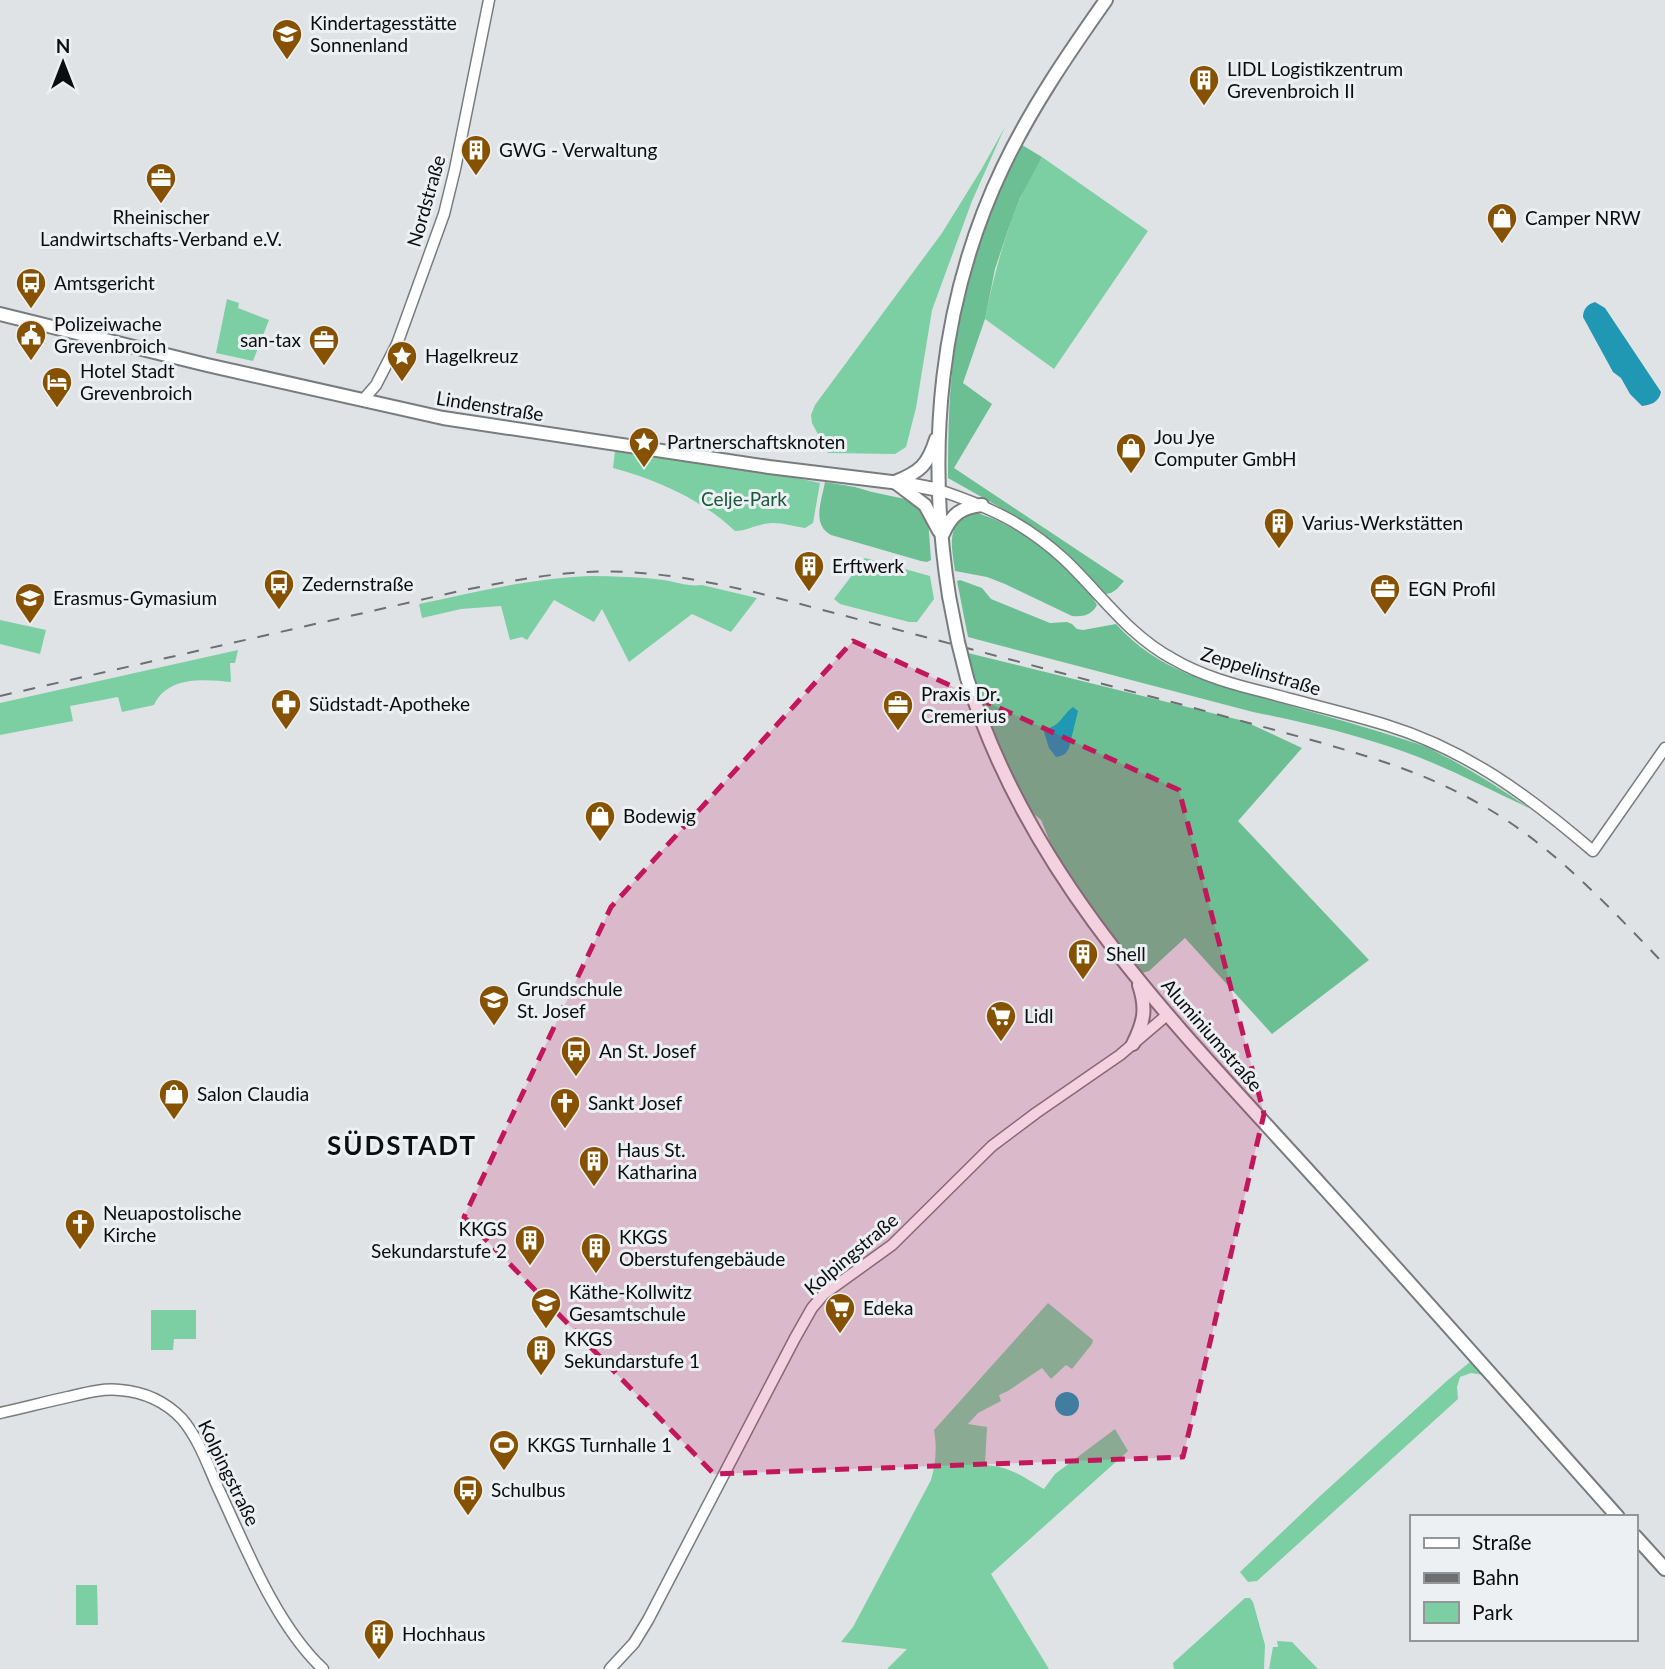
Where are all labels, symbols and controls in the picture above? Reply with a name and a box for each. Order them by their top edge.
place label: Kindertagesstätte Sonnenland [310,11,457,56]
school or university icon: Kindertagesstätte Sonnenland [270,17,304,61]
north arrow [28,28,98,98]
text: N [56,34,70,57]
place label: LIDL Logistikzentrum Grevenbroich II [1227,57,1403,102]
building icon: LIDL Logistikzentrum Grevenbroich II [1187,63,1221,107]
building icon: GWG - Verwaltung [459,133,493,177]
place label: GWG - Verwaltung [499,138,657,161]
street label: Nordstraße [401,152,450,249]
office icon: Rheinischer Landwirtschafts-Verband e.V. [144,161,178,205]
shop icon: Camper NRW [1485,201,1519,245]
place label: Rheinischer Landwirtschafts-Verband e.V. [40,205,282,250]
place label: Camper NRW [1525,206,1641,229]
bus stop icon: Amtsgericht [14,266,48,310]
place label: Amtsgericht [54,271,155,294]
place label: Polizeiwache Grevenbroich [54,312,166,357]
public building icon: Polizeiwache Grevenbroich [14,318,48,362]
office icon: san-tax [307,323,341,367]
place label: san-tax [240,328,302,351]
place icon: Hagelkreuz [385,339,419,383]
place label: Hagelkreuz [425,344,518,367]
place label: Hotel Stadt Grevenbroich [80,359,192,404]
hotel icon: Hotel Stadt Grevenbroich [40,365,74,409]
street label: Lindenstraße [435,386,545,425]
place icon: Partnerschaftsknoten [627,425,661,469]
place label: Jou Jye Computer GmbH [1154,425,1297,470]
place label: Partnerschaftsknoten [667,430,845,453]
shop icon: Jou Jye Computer GmbH [1114,431,1148,475]
park label: Celje-Park [701,487,787,510]
building icon: Varius-Werkstätten [1262,506,1296,550]
place label: Varius-Werkstätten [1302,511,1463,534]
building icon: Erftwerk [792,549,826,593]
place label: Erftwerk [832,554,904,577]
bus stop icon: Zedernstraße [262,567,296,611]
place label: Zedernstraße [302,572,414,595]
office icon: EGN Profil [1368,572,1402,616]
place label: EGN Profil [1408,577,1496,600]
school or university icon: Erasmus-Gymasium [13,581,47,625]
place label: Erasmus-Gymasium [53,586,217,609]
street label: Zeppelinstraße [1198,641,1324,700]
place label: Praxis Dr. Cremerius [921,682,1006,727]
pharmacy icon: Südstadt-Apotheke [269,687,303,731]
office icon: Praxis Dr. Cremerius [881,688,915,732]
place label: Südstadt-Apotheke [309,692,470,715]
shop icon: Bodewig [583,799,617,843]
place label: Bodewig [623,804,696,827]
building icon: Shell [1066,937,1100,981]
place label: Shell [1106,942,1146,965]
street label: Aluminiumstraße [1157,974,1268,1096]
place label: Grundschule St. Josef [517,977,623,1022]
school or university icon: Grundschule St. Josef [477,983,511,1027]
supermarket icon: Lidl [984,999,1018,1043]
place label: Lidl [1024,1004,1053,1027]
bus stop icon: An St. Josef [559,1034,593,1078]
place label: An St. Josef [599,1039,696,1062]
shop icon: Salon Claudia [157,1077,191,1121]
place label: Salon Claudia [197,1082,309,1105]
church icon: Sankt Josef [548,1086,582,1130]
place label: Sankt Josef [588,1091,683,1114]
district label: SÜDSTADT [327,1129,477,1161]
place label: Haus St. Katharina [617,1138,697,1183]
building icon: Haus St. Katharina [577,1144,611,1188]
place label: Neuapostolische Kirche [103,1201,241,1246]
church icon: Neuapostolische Kirche [63,1207,97,1251]
street label: Kolpingstraße [799,1208,902,1299]
place label: KKGS Sekundarstufe 2 [371,1217,507,1262]
building icon: KKGS Sekundarstufe 2 [513,1223,547,1267]
place label: KKGS Oberstufengebäude [619,1225,785,1270]
building icon: KKGS Oberstufengebäude [579,1231,613,1275]
place label: Käthe-Kollwitz Gesamtschule [569,1280,692,1325]
school or university icon: Käthe-Kollwitz Gesamtschule [529,1286,563,1330]
supermarket icon: Edeka [823,1291,857,1335]
place label: Edeka [863,1296,913,1319]
place label: KKGS Sekundarstufe 1 [564,1327,700,1372]
building icon: KKGS Sekundarstufe 1 [524,1333,558,1377]
street label: Kolpingstraße [194,1416,265,1530]
sports icon: KKGS Turnhalle 1 [487,1428,521,1472]
place label: KKGS Turnhalle 1 [527,1433,672,1456]
bus stop icon: Schulbus [451,1473,485,1517]
place label: Schulbus [491,1478,565,1501]
legend [1410,1515,1637,1641]
text: Straße [1472,1529,1532,1554]
text: Bahn [1472,1564,1519,1589]
text: Park [1472,1599,1513,1624]
building icon: Hochhaus [362,1617,396,1661]
place label: Hochhaus [402,1622,486,1645]

